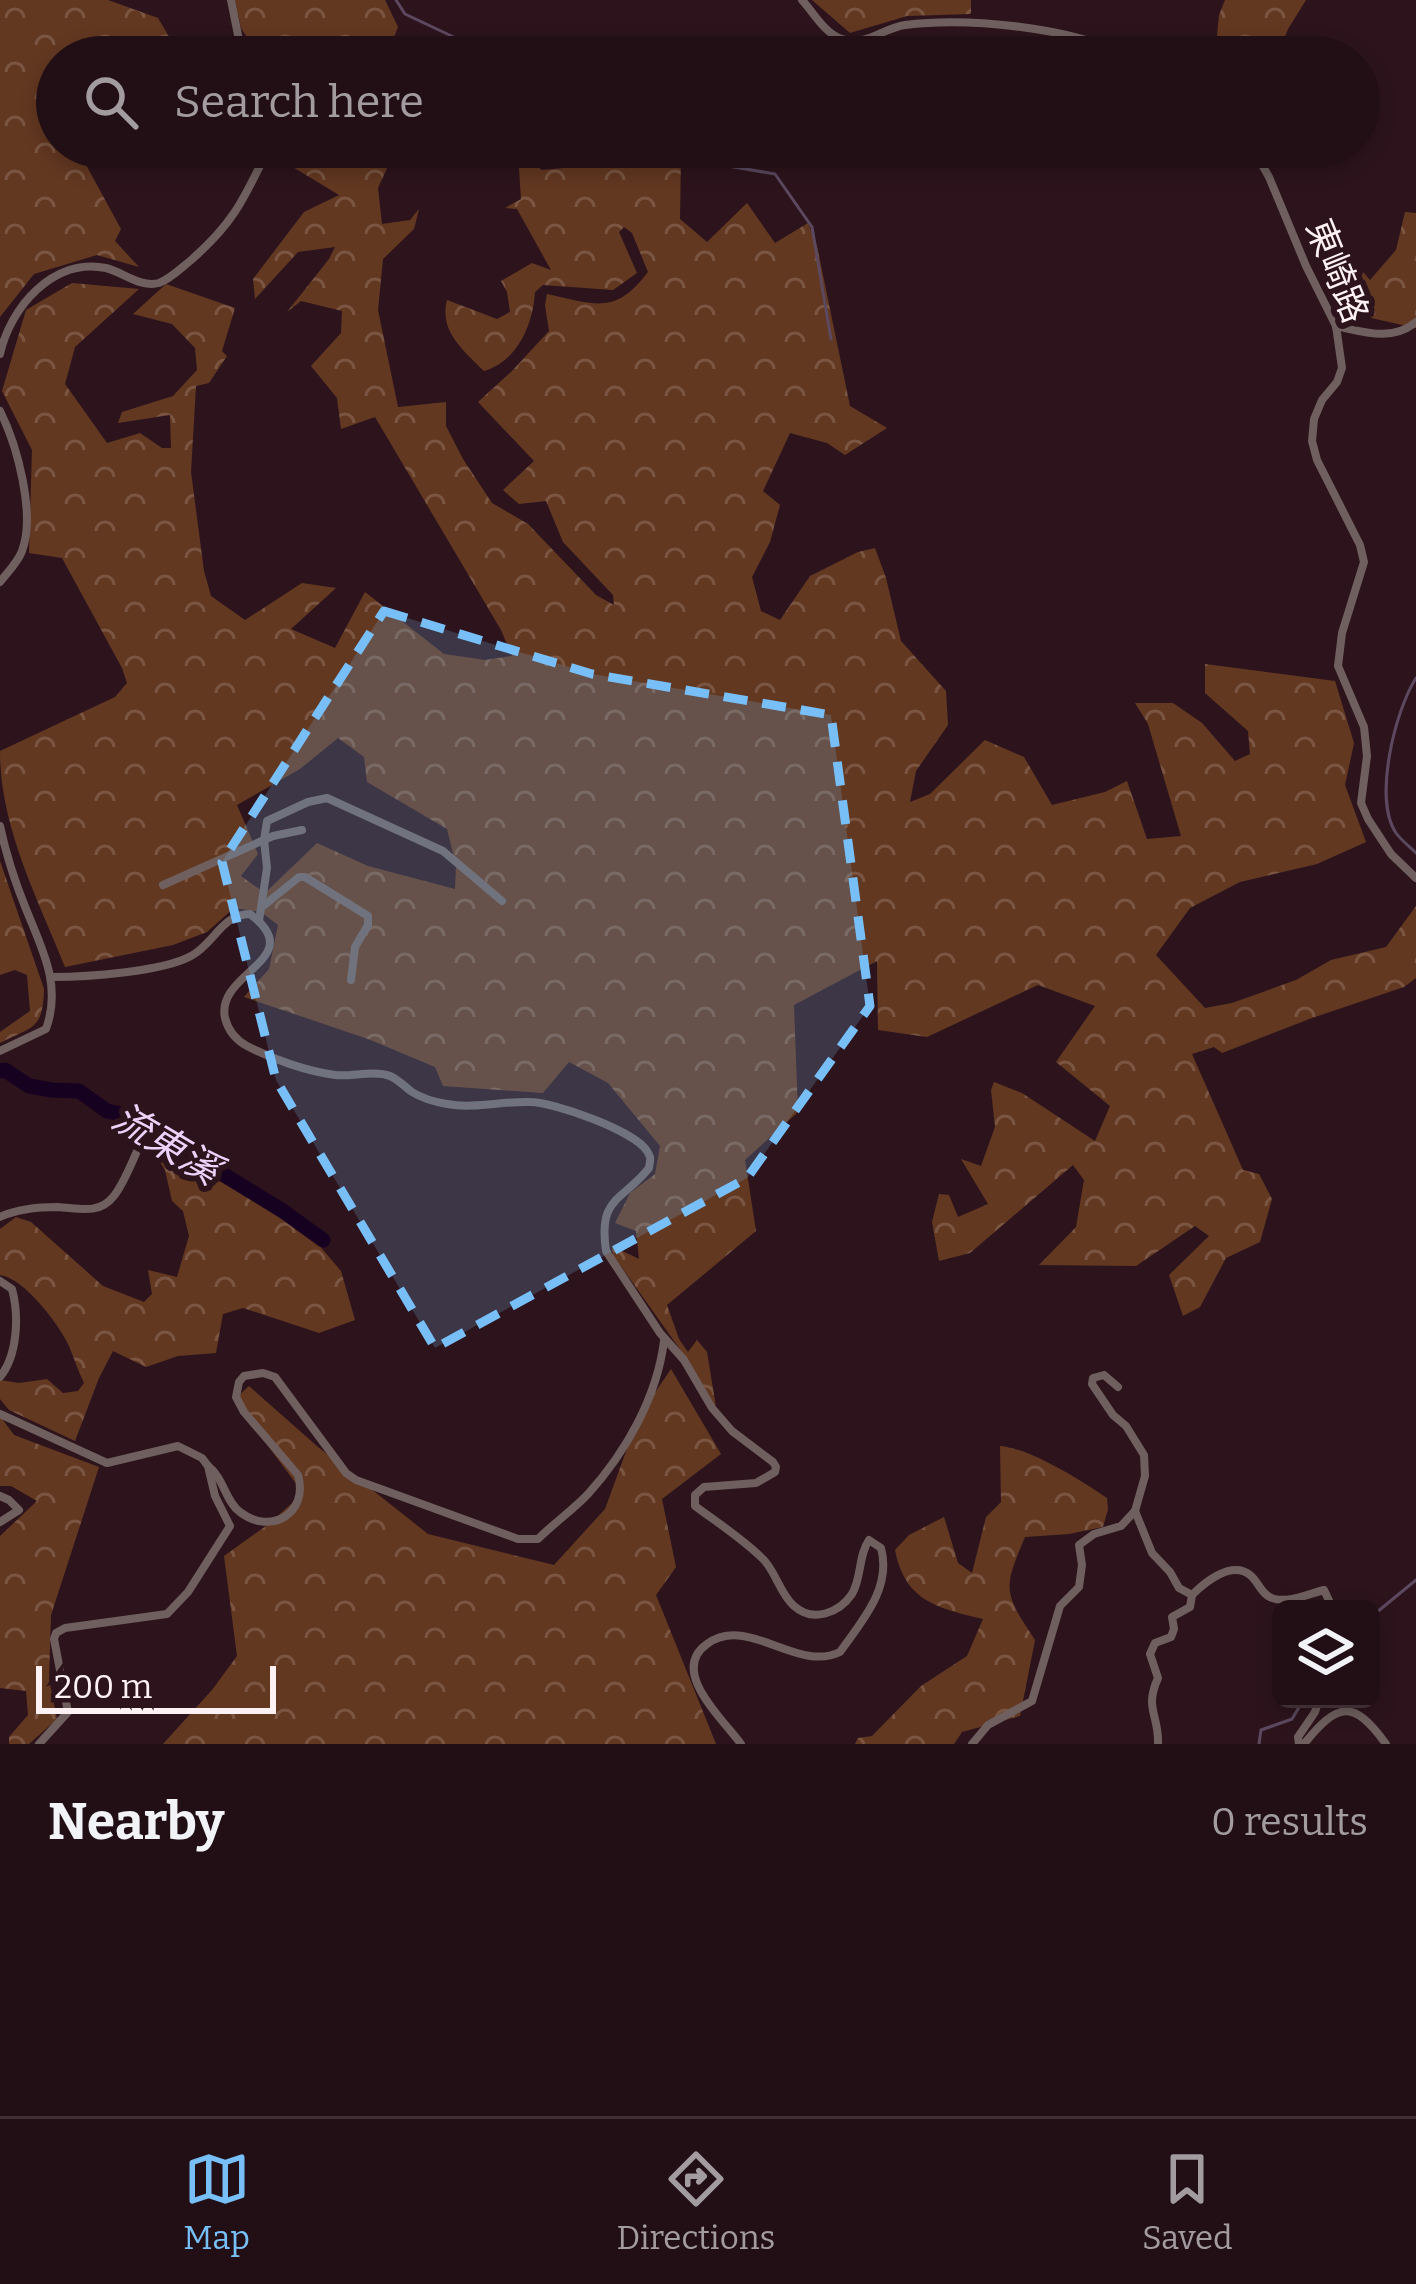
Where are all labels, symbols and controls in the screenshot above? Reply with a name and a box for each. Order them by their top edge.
search box [36,36,1380,168]
icon: search [78,69,144,135]
text: Search here [174,75,424,129]
street label: 東崎路 [1296,213,1378,329]
water label: 流東溪 [104,1094,232,1196]
map controls [1272,1600,1380,1708]
button: layers [1272,1600,1380,1708]
scale bar [36,1660,276,1713]
text: 200 m [54,1667,152,1707]
text: Nearby [48,1791,224,1853]
text: 0 results [1211,1799,1368,1845]
tab: Map [183,2146,250,2258]
tab: Directions [617,2146,775,2258]
tab: Saved [1142,2146,1233,2258]

